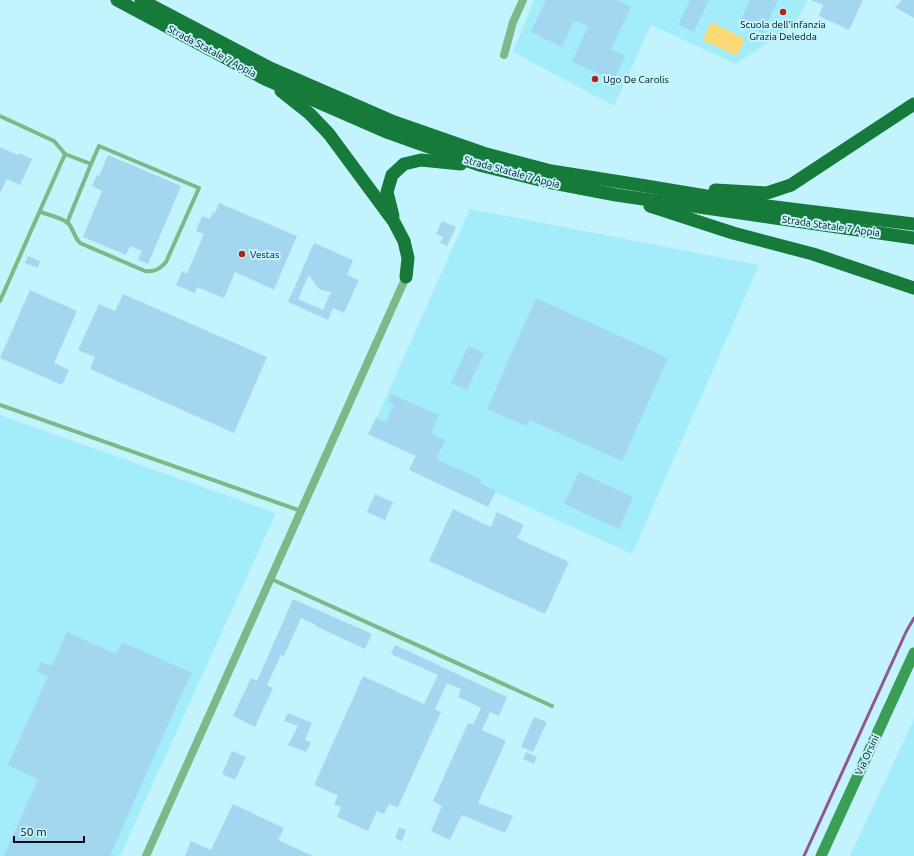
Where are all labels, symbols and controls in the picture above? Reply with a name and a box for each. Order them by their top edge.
marker: Scuola dell'infanzia Grazia Deledda [778,7,788,17]
place label: Scuola dell'infanzia Grazia Deledda [740,19,826,42]
street label: Strada Statale 7 Appia [166,23,258,79]
marker: Ugo De Carolis [590,74,600,84]
place label: Ugo De Carolis [603,74,669,85]
street label: Strada Statale 7 Appia [463,154,561,190]
street label: Strada Statale 7 Appia [781,214,881,238]
marker: Vestas [237,249,247,259]
place label: Vestas [250,249,279,260]
street label: Via Orsini [853,733,881,777]
scale bar [14,818,84,844]
text: 50 m [20,825,47,838]

